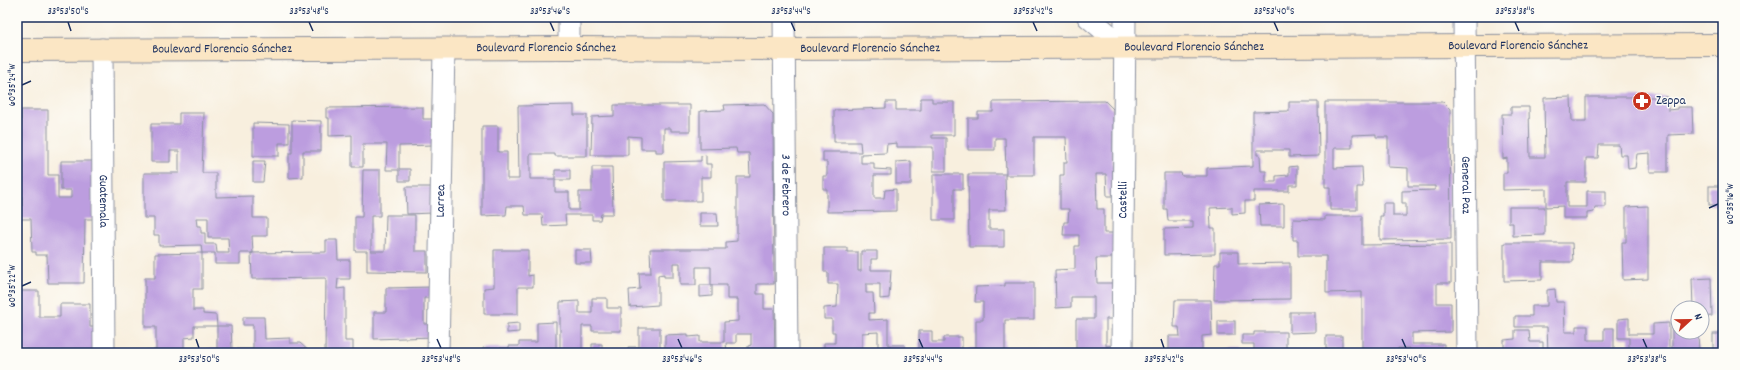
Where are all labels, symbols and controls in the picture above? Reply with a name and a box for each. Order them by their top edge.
text: 33°53'50"S [47,5,89,19]
text: 33°53'48"S [289,5,329,19]
text: 33°53'46"S [530,5,570,19]
text: 33°53'44"S [771,5,811,19]
text: 33°53'42"S [1013,5,1053,19]
text: 33°53'40"S [1254,5,1294,19]
text: 33°53'38"S [1495,5,1535,19]
street label: Boulevard Florencio Sánchez [1448,36,1588,56]
street label: Boulevard Florencio Sánchez [1124,37,1264,57]
street label: Boulevard Florencio Sánchez [476,38,616,58]
street label: Boulevard Florencio Sánchez [800,39,940,58]
street label: Boulevard Florencio Sánchez [152,40,292,59]
text: 60°35'24"W [6,64,20,106]
pharmacy icon: Zeppa [1631,90,1653,112]
place label: Zeppa [1656,92,1686,111]
street label: 3 de Febrero [776,154,795,216]
street label: General Paz [1456,156,1475,214]
street label: Guatemala [93,174,113,229]
street label: Castelli [1114,181,1133,219]
street label: Larrea [431,183,451,218]
text: 60°35'16"W [1724,183,1738,225]
text: 60°35'22"W [6,264,20,307]
north arrow [1670,300,1710,340]
text: N [1689,311,1706,323]
text: 33°53'50"S [178,353,220,367]
text: 33°53'48"S [421,353,461,367]
text: 33°53'46"S [662,353,702,367]
text: 33°53'44"S [903,353,943,367]
text: 33°53'42"S [1144,353,1184,367]
text: 33°53'40"S [1386,353,1426,367]
text: 33°53'38"S [1627,353,1667,367]

